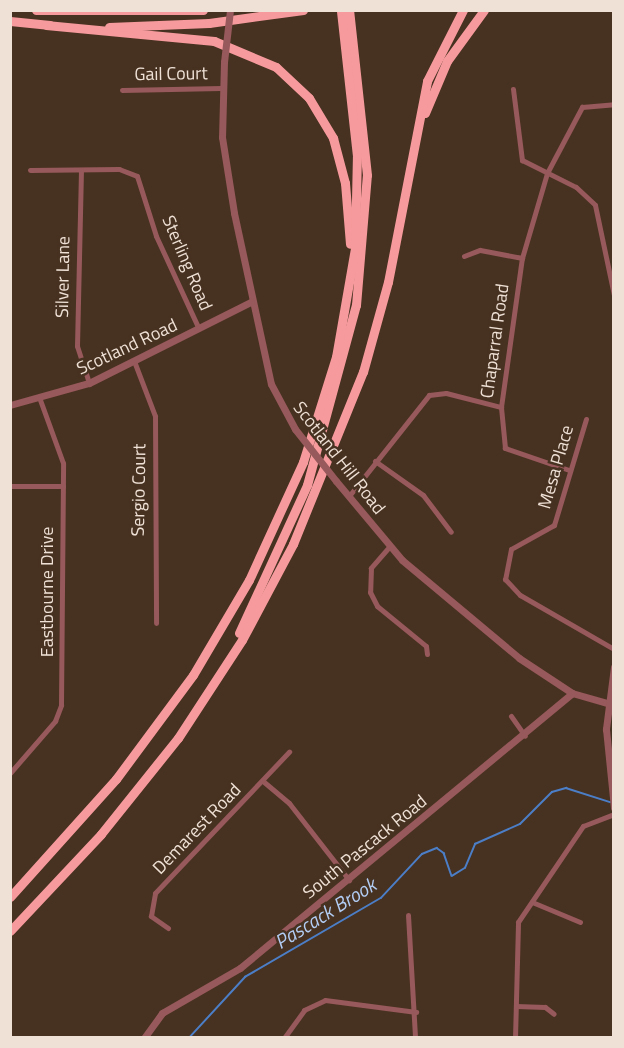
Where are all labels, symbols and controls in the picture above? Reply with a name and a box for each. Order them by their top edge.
street label: Gail Court [134,63,208,85]
street label: Sterling Road [157,212,217,314]
street label: Silver Lane [51,236,75,318]
street label: Chaparral Road [476,282,514,400]
street label: Scotland Road [73,314,181,380]
street label: Scotland Hill Road [288,397,390,519]
street label: Mesa Place [534,423,578,511]
street label: Sergio Court [127,443,151,537]
street label: Eastbourne Drive [36,527,58,657]
street label: Demarest Road [148,779,246,879]
street label: South Pascack Road [299,790,431,904]
water label: Pascack Brook [270,872,380,954]

